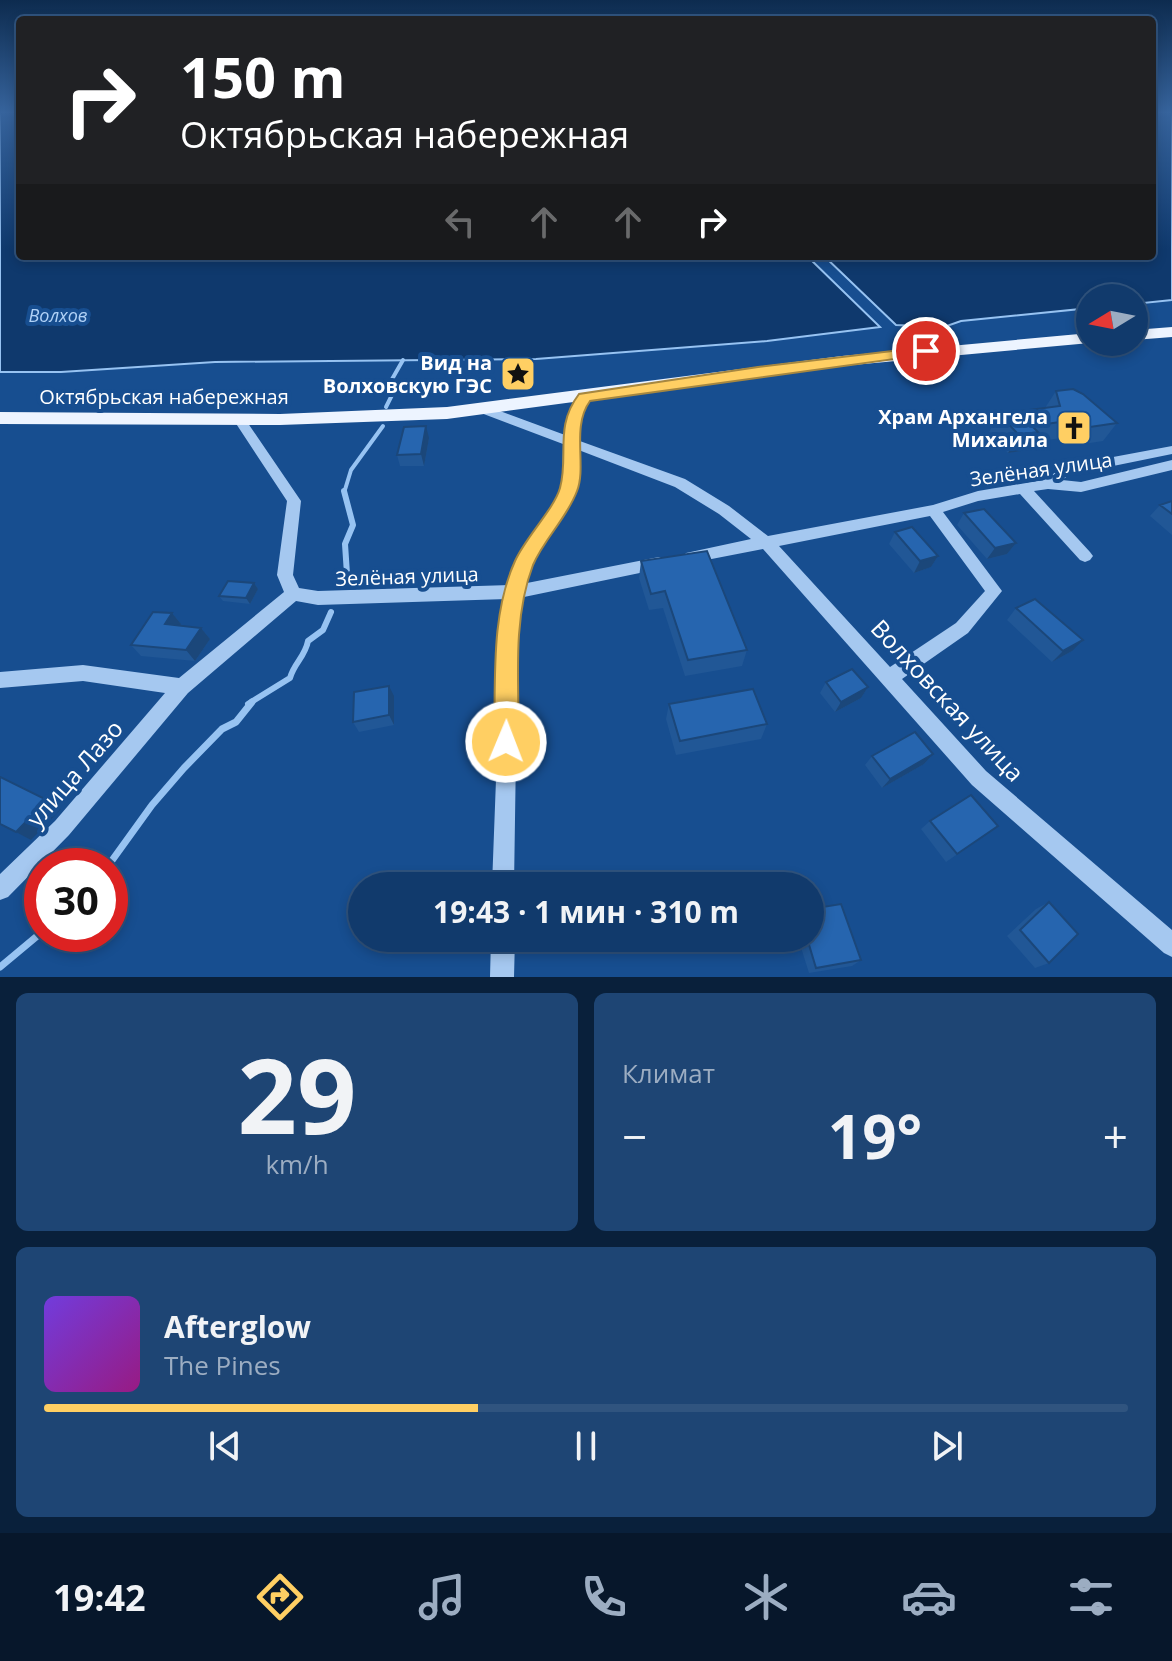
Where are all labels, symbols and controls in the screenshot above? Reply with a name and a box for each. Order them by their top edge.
text: 150 m [180,38,346,114]
icon: right [48,48,152,152]
text: Октябрьская набережная [180,110,629,159]
icon: left [438,200,482,244]
icon: ahead [522,200,566,244]
icon: ahead [606,200,650,244]
icon: right [690,200,734,244]
north arrow [1076,284,1148,356]
map controls [1076,284,1148,356]
water label: Волхов [28,303,88,327]
pin [892,317,960,385]
icon: arrive [904,329,948,373]
place label: Вид на Волховскую ГЭС [323,349,492,399]
place icon: Вид на Волховскую ГЭС [499,355,537,393]
street label: Октябрьская набережная [39,383,289,410]
place label: Храм Архангела Михаила [878,403,1048,453]
church icon: Храм Архангела Михаила [1055,409,1093,447]
street label: Зелёная улица [968,446,1114,492]
street label: Зелёная улица [335,560,479,592]
street label: Волховская улица [864,612,1032,788]
position arrow [464,700,548,784]
street label: улица Лазо [18,712,130,834]
speed limit sign: 30 [24,848,128,952]
text: 19:43 · 1 мин · 310 m [433,891,739,932]
text: 29 [238,1023,356,1164]
text: Климат [622,1055,715,1091]
text: 19° [828,1095,922,1177]
text: − [622,1106,647,1166]
text: + [1103,1106,1128,1166]
text: km/h [265,1146,329,1182]
text: Afterglow [164,1306,311,1347]
text: The Pines [164,1347,281,1383]
icon: previous [203,1424,247,1468]
icon: pause [564,1424,608,1468]
icon: next [925,1424,969,1468]
icon: directions [252,1569,308,1625]
icon: music [414,1569,470,1625]
icon: phone [576,1569,632,1625]
icon: climate [738,1569,794,1625]
icon: car [901,1569,957,1625]
icon: filters [1063,1569,1119,1625]
text: 19:42 [53,1573,146,1622]

